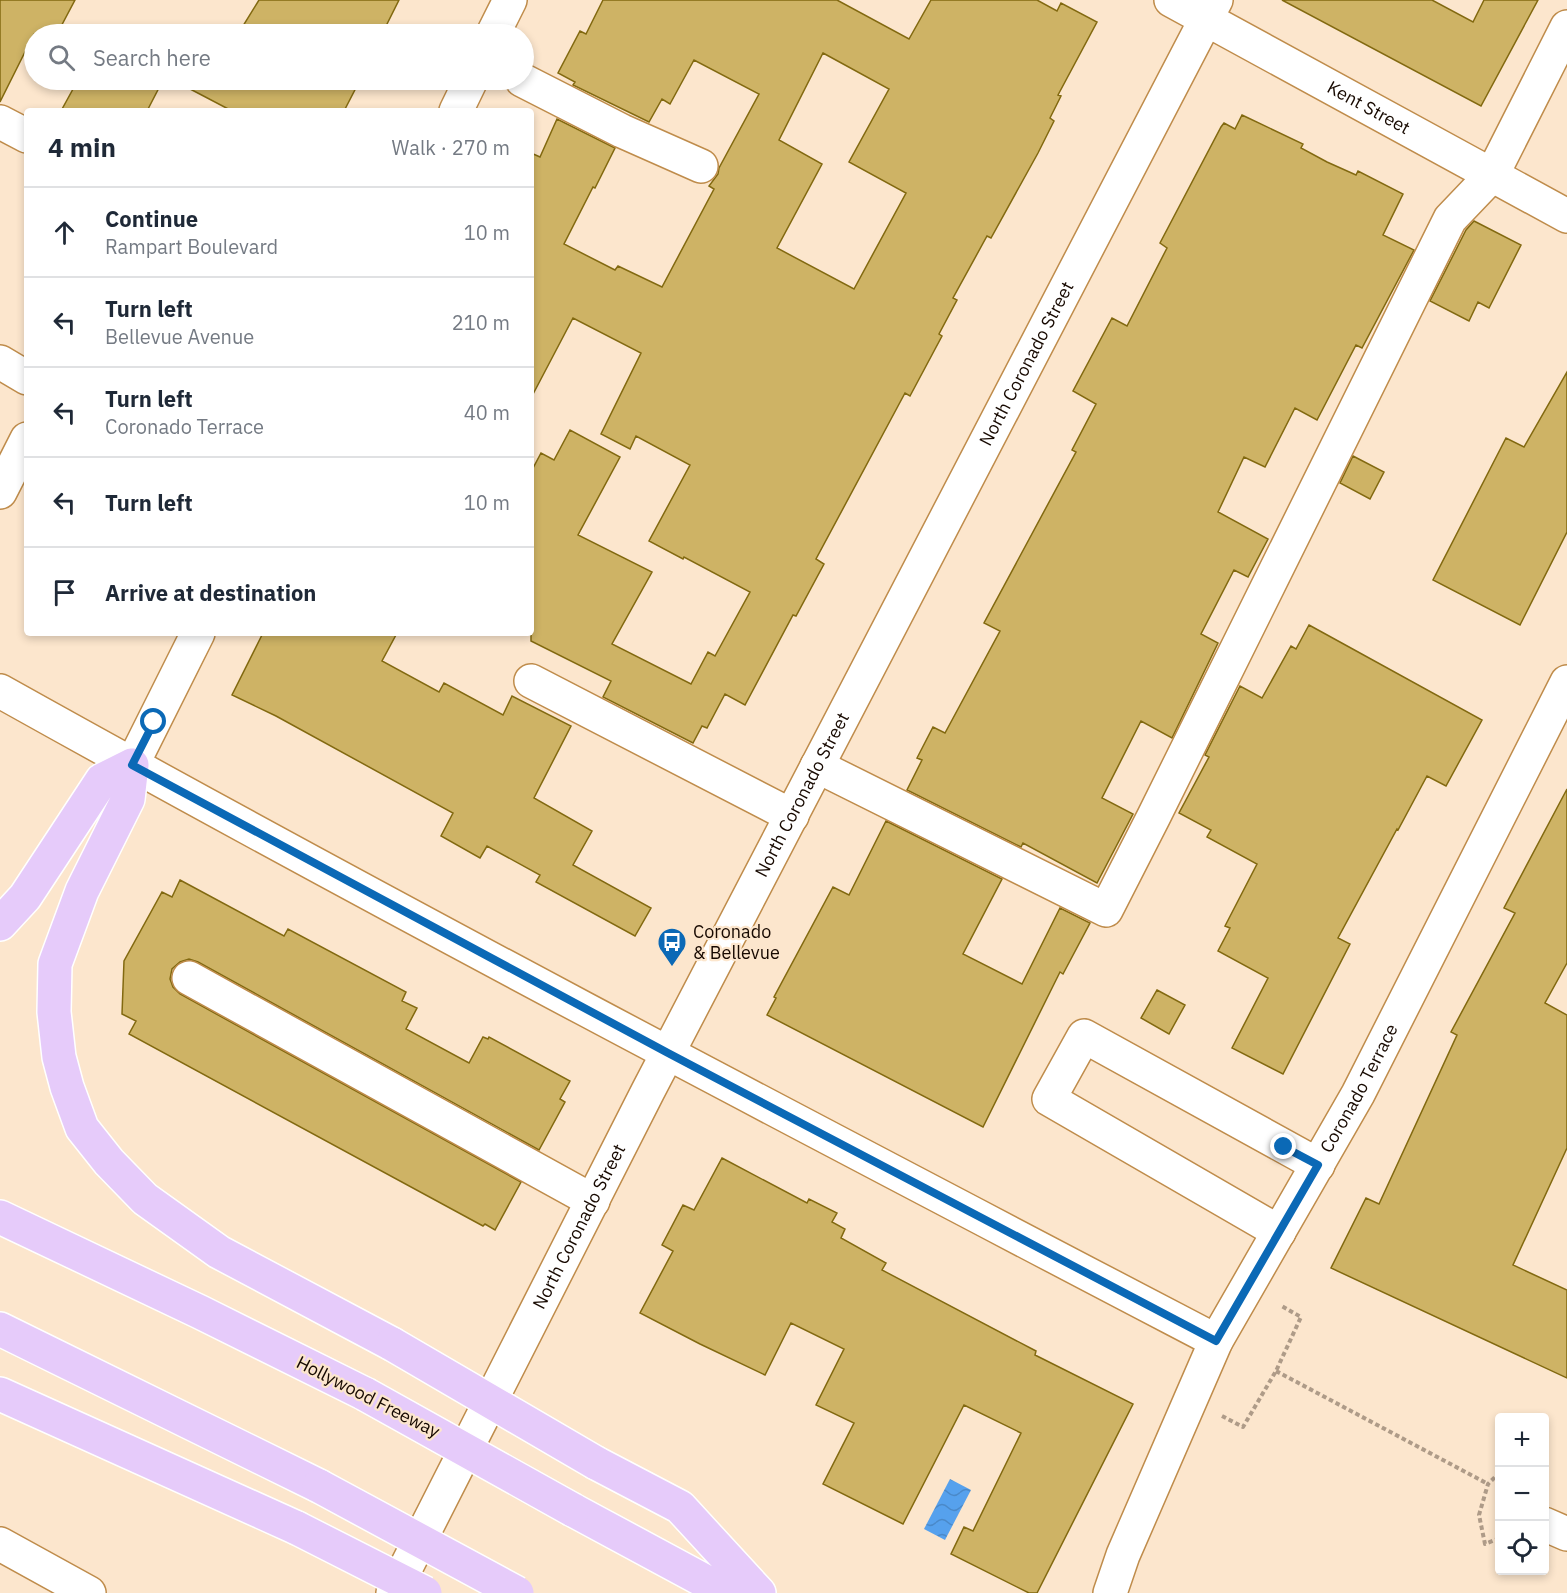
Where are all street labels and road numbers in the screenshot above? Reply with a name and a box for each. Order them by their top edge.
street label: Kent Street [1323,75,1414,139]
street label: North Coronado Street [974,277,1078,450]
street label: North Coronado Street [749,708,854,881]
street label: Coronado Terrace [1315,1020,1403,1157]
street label: North Coronado Street [527,1140,630,1313]
street label: Hollywood Freeway [293,1350,444,1443]

